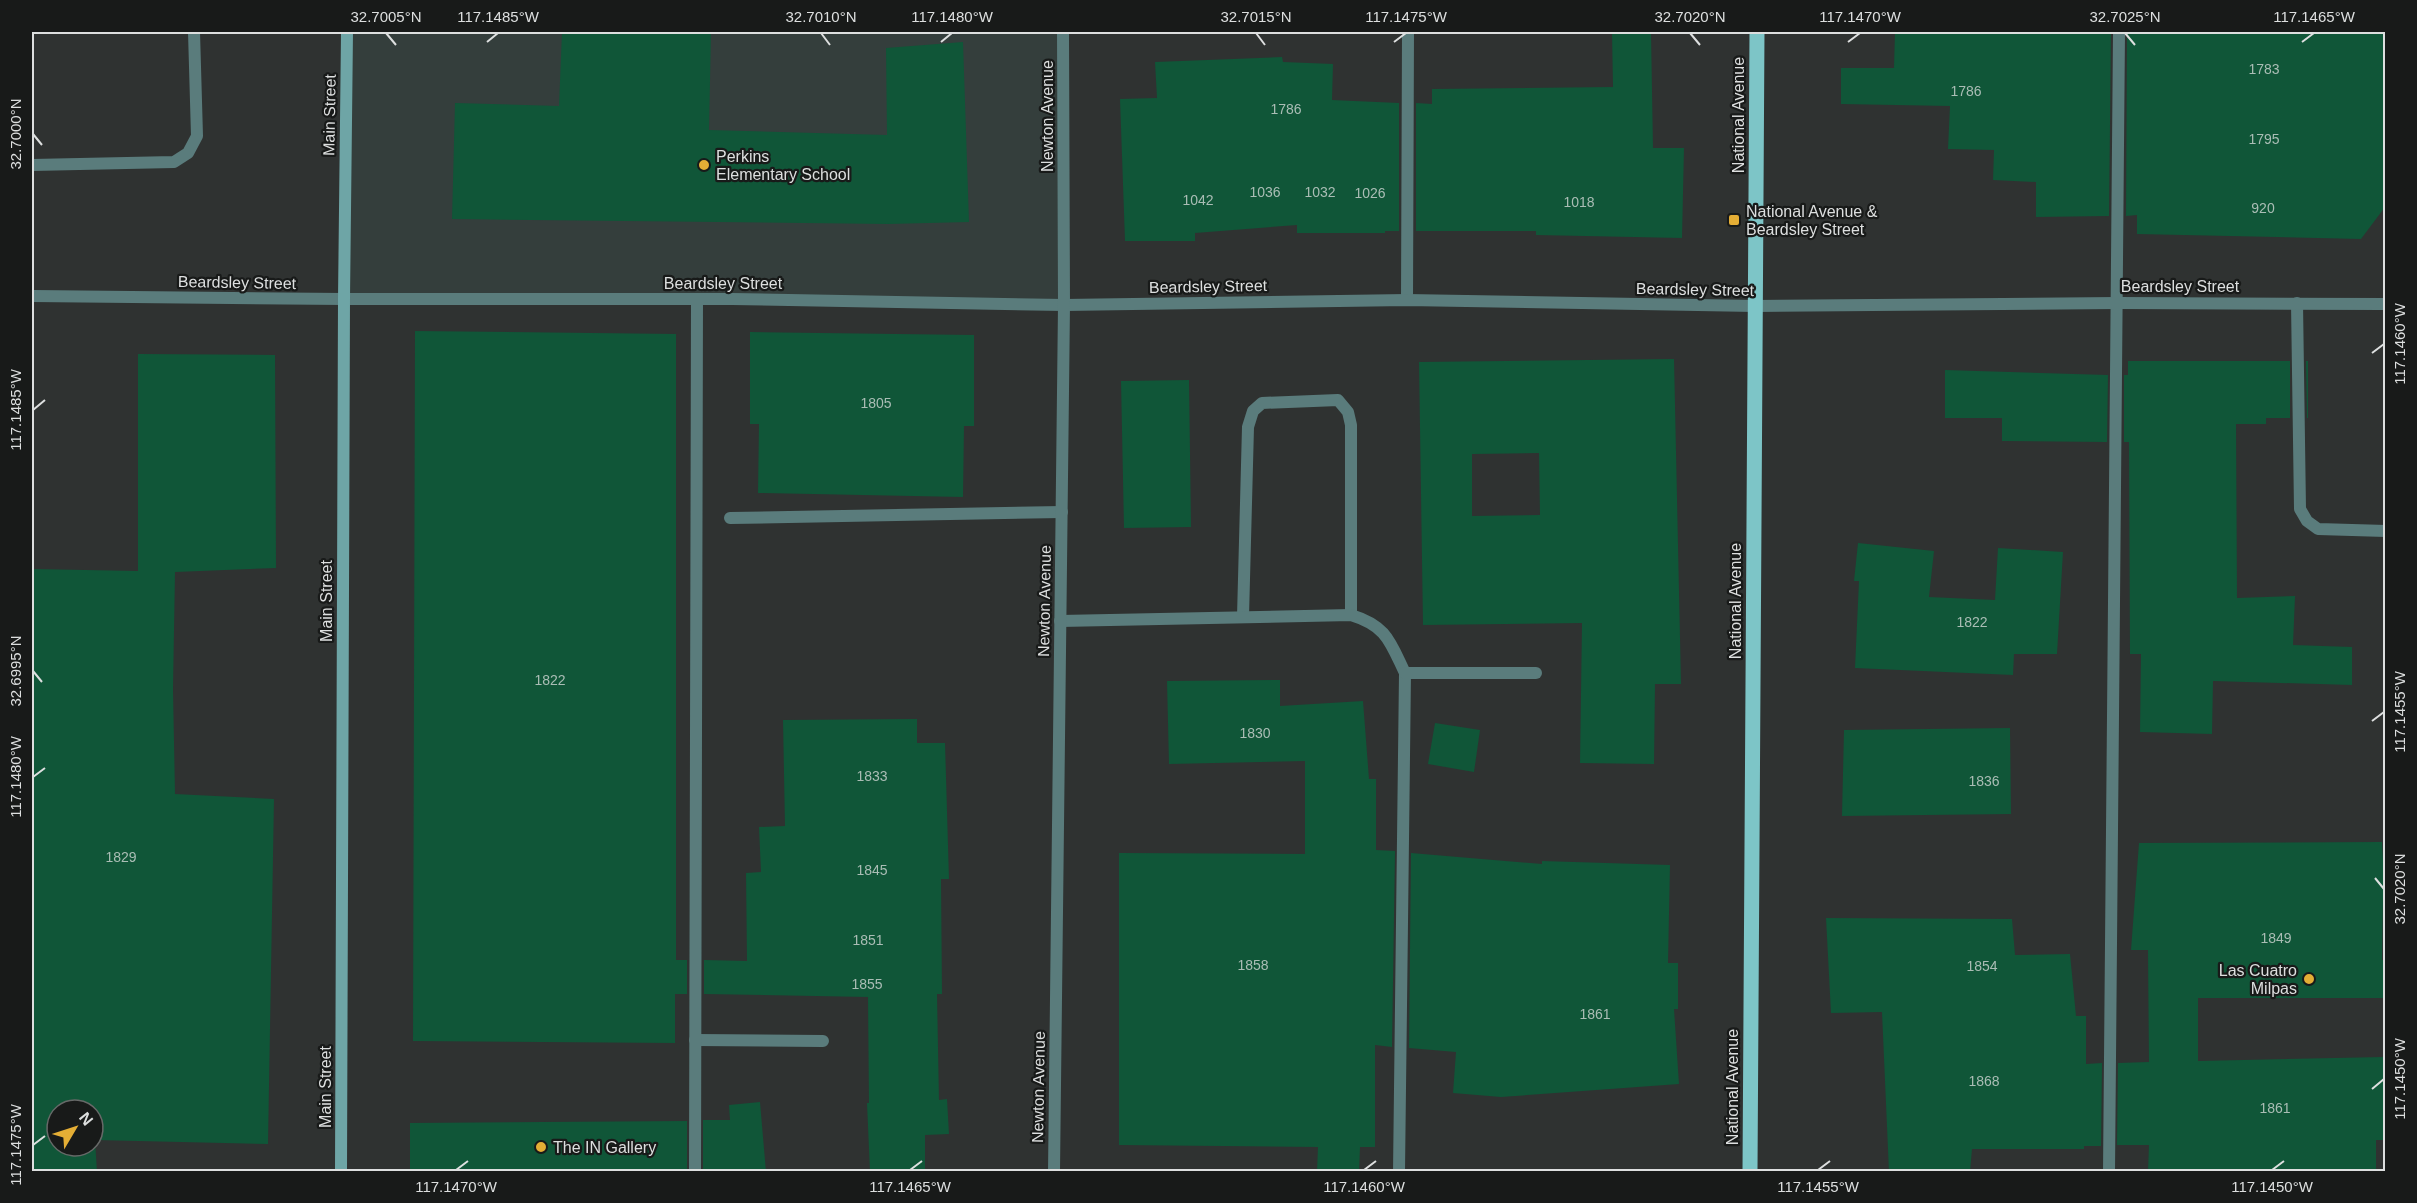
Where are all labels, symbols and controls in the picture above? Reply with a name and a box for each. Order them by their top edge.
text: 32.7005°N [350,8,422,25]
text: 117.1485°W [457,8,540,25]
text: 32.7010°N [785,8,857,25]
text: 117.1480°W [911,8,994,25]
text: 32.7015°N [1220,8,1292,25]
text: 117.1475°W [1365,8,1448,25]
text: 32.7020°N [1654,8,1726,25]
text: 117.1470°W [1819,8,1902,25]
text: 32.7025°N [2089,8,2161,25]
text: 117.1465°W [2273,8,2356,25]
street label: National Avenue [1730,57,1747,173]
street label: Newton Avenue [1039,60,1056,172]
house number: 1783 [2248,61,2280,77]
street label: Main Street [320,73,339,156]
house number: 1786 [1950,83,1982,99]
text: 32.7000°N [7,98,24,170]
house number: 1786 [1270,101,1302,117]
house number: 1795 [2248,131,2280,147]
place label: Perkins Elementary School [716,148,850,183]
marker: Perkins Elementary School [697,158,711,172]
house number: 1036 [1249,184,1281,200]
house number: 1032 [1304,184,1336,200]
house number: 1026 [1354,185,1386,201]
house number: 1042 [1182,192,1214,208]
house number: 1018 [1563,194,1595,210]
house number: 920 [2251,200,2275,216]
place label: National Avenue & Beardsley Street [1746,203,1878,238]
marker: National Avenue & Beardsley Street [1727,213,1741,227]
street label: Beardsley Street [178,273,297,292]
street label: Beardsley Street [664,275,783,292]
street label: Beardsley Street [1149,277,1268,296]
street label: Beardsley Street [2121,278,2240,295]
street label: Beardsley Street [1636,280,1755,299]
text: 117.1460°W [2391,302,2408,385]
text: 117.1485°W [7,368,24,451]
house number: 1805 [860,395,892,411]
street label: National Avenue [1727,543,1744,659]
street label: Newton Avenue [1035,545,1054,657]
street label: Main Street [318,560,335,642]
house number: 1822 [1956,614,1988,630]
text: 32.6995°N [7,635,24,707]
text: 117.1455°W [2391,670,2408,753]
house number: 1822 [534,672,566,688]
house number: 1830 [1239,725,1271,741]
text: 117.1480°W [7,735,24,818]
house number: 1833 [856,768,888,784]
house number: 1836 [1968,773,2000,789]
house number: 1829 [105,849,137,865]
text: 32.7020°N [2391,853,2408,925]
house number: 1845 [856,862,888,878]
house number: 1849 [2260,930,2292,946]
house number: 1851 [852,932,884,948]
house number: 1858 [1237,957,1269,973]
house number: 1854 [1966,958,1998,974]
place label: Las Cuatro Milpas [2219,962,2297,997]
marker: Las Cuatro Milpas [2302,972,2316,986]
house number: 1855 [851,976,883,992]
house number: 1861 [1579,1006,1611,1022]
street label: National Avenue [1724,1029,1741,1145]
street label: Newton Avenue [1029,1031,1048,1143]
text: 117.1450°W [2391,1037,2408,1120]
street label: Main Street [317,1046,334,1128]
house number: 1868 [1968,1073,2000,1089]
north arrow [45,1098,105,1158]
house number: 1861 [2259,1100,2291,1116]
text: 117.1475°W [7,1103,24,1186]
text: N [76,1109,97,1129]
place label: The IN Gallery [553,1139,656,1156]
marker: The IN Gallery [534,1140,548,1154]
text: 117.1470°W [415,1178,498,1195]
text: 117.1465°W [869,1178,952,1195]
text: 117.1460°W [1323,1178,1406,1195]
text: 117.1455°W [1777,1178,1860,1195]
text: 117.1450°W [2231,1178,2314,1195]

